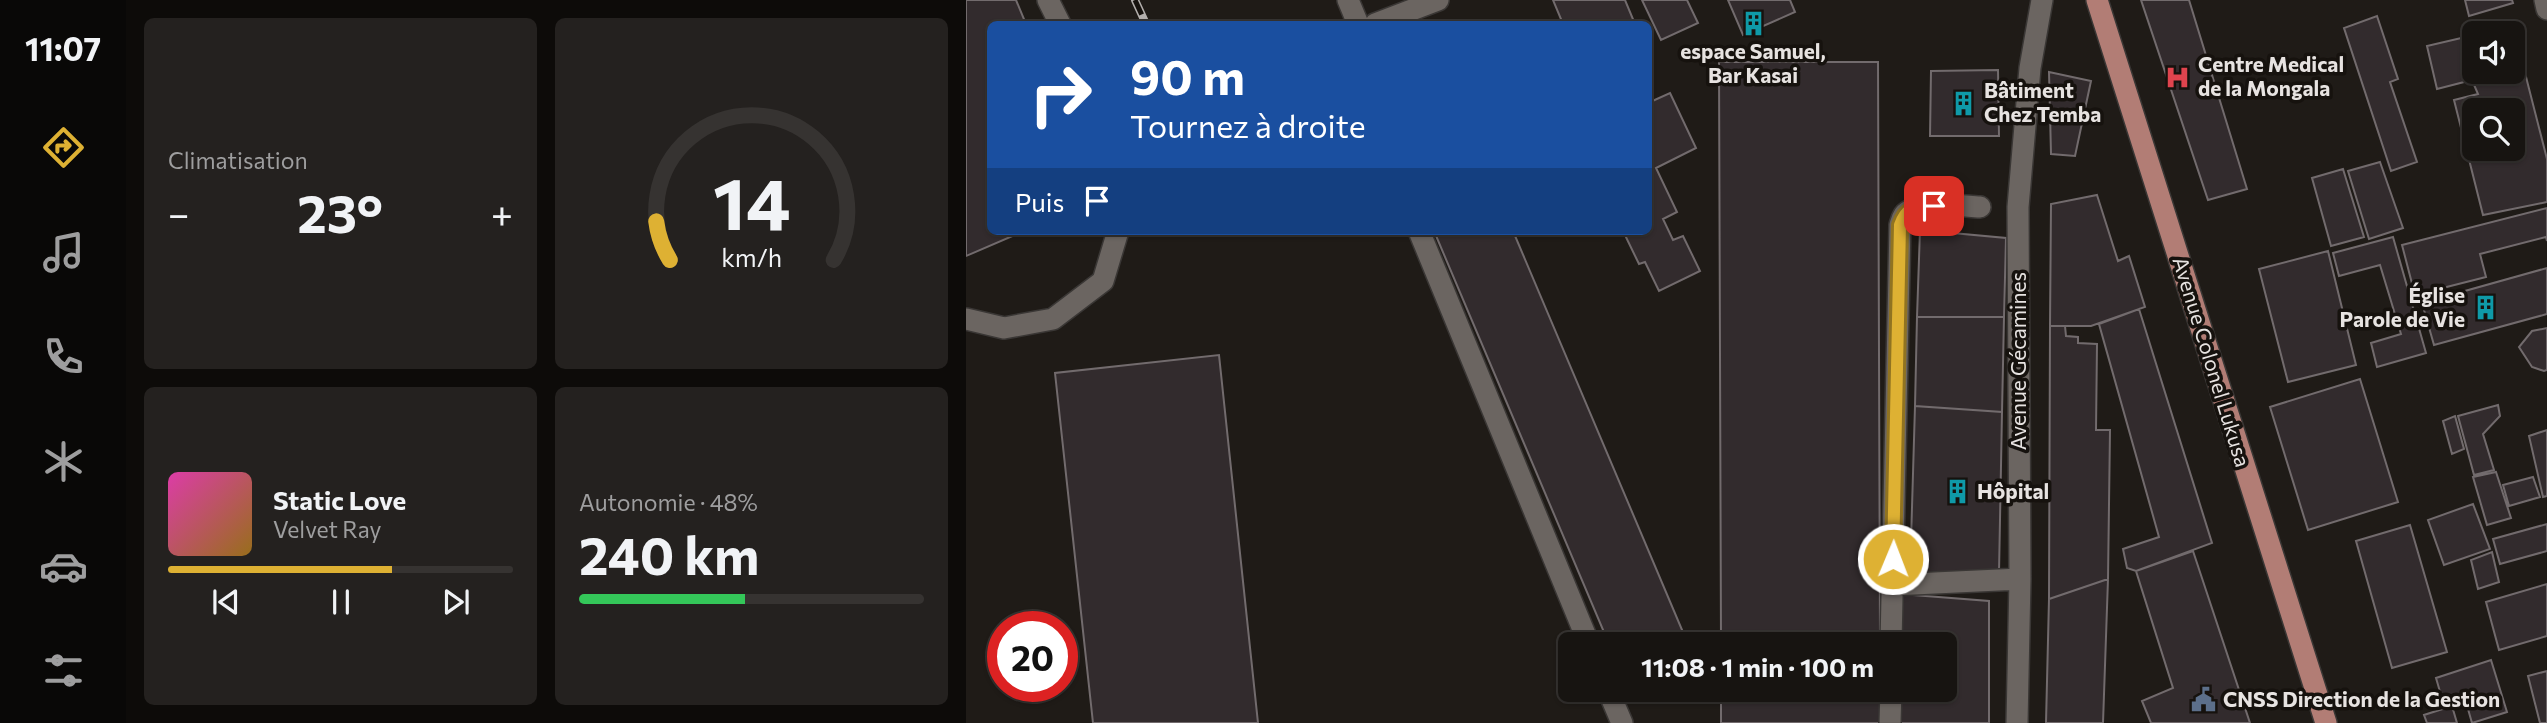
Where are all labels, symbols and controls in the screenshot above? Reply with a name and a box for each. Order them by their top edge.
building icon: espace Samuel, Bar Kasai [1739,9,1767,37]
map controls [2462,21,2525,161]
button: sound [2462,21,2525,84]
text: 11:07 [25,28,101,68]
place label: espace Samuel, Bar Kasai [1680,38,1826,87]
text: 90 m [1130,45,1245,105]
icon: right [1015,49,1106,140]
place label: Centre Medical de la Mongala [2198,51,2344,100]
hospital icon: Centre Medical de la Mongala [2164,63,2192,91]
place label: Bâtiment Chez Temba [1984,77,2101,126]
building icon: Bâtiment Chez Temba [1950,89,1978,117]
button: search [2462,98,2525,161]
text: Tournez à droite [1130,105,1366,145]
icon: directions [39,123,88,172]
text: Climatisation [168,146,308,174]
text: 14 [713,156,790,245]
pin [1904,176,1964,236]
text: 23° [297,180,383,244]
icon: arrive [1078,182,1116,220]
text: Puis [1015,186,1064,217]
icon: arrive [1915,187,1953,225]
text: − [168,189,190,236]
text: + [491,189,513,236]
icon: music [39,228,88,277]
text: km/h [721,241,782,271]
street label: Avenue Colonel Lukusa [2169,253,2256,470]
street label: Avenue Gécamines [2005,272,2030,450]
place label: Église Parole de Vie [2339,282,2465,331]
building icon: Église Parole de Vie [2471,294,2499,322]
icon: phone [39,332,88,381]
icon: climate [39,437,88,486]
building icon: Hôpital [1943,478,1971,506]
place label: Hôpital [1977,478,2049,503]
text: Static Love [273,484,406,515]
text: Autonomie · 48% [579,488,758,516]
text: Velvet Ray [273,515,381,543]
text: 240 km [579,522,759,586]
position arrow [1856,522,1930,596]
icon: car [39,542,88,591]
icon: previous [207,583,245,621]
icon: pause [322,583,360,621]
icon: next [437,583,475,621]
speed limit sign: 20 [987,611,1078,702]
icon: filters [39,646,88,695]
text: 11:08 · 1 min · 100 m [1641,651,1874,682]
public building icon: CNSS Direction de la Gestion [2189,686,2217,714]
place label: CNSS Direction de la Gestion [2223,686,2500,711]

